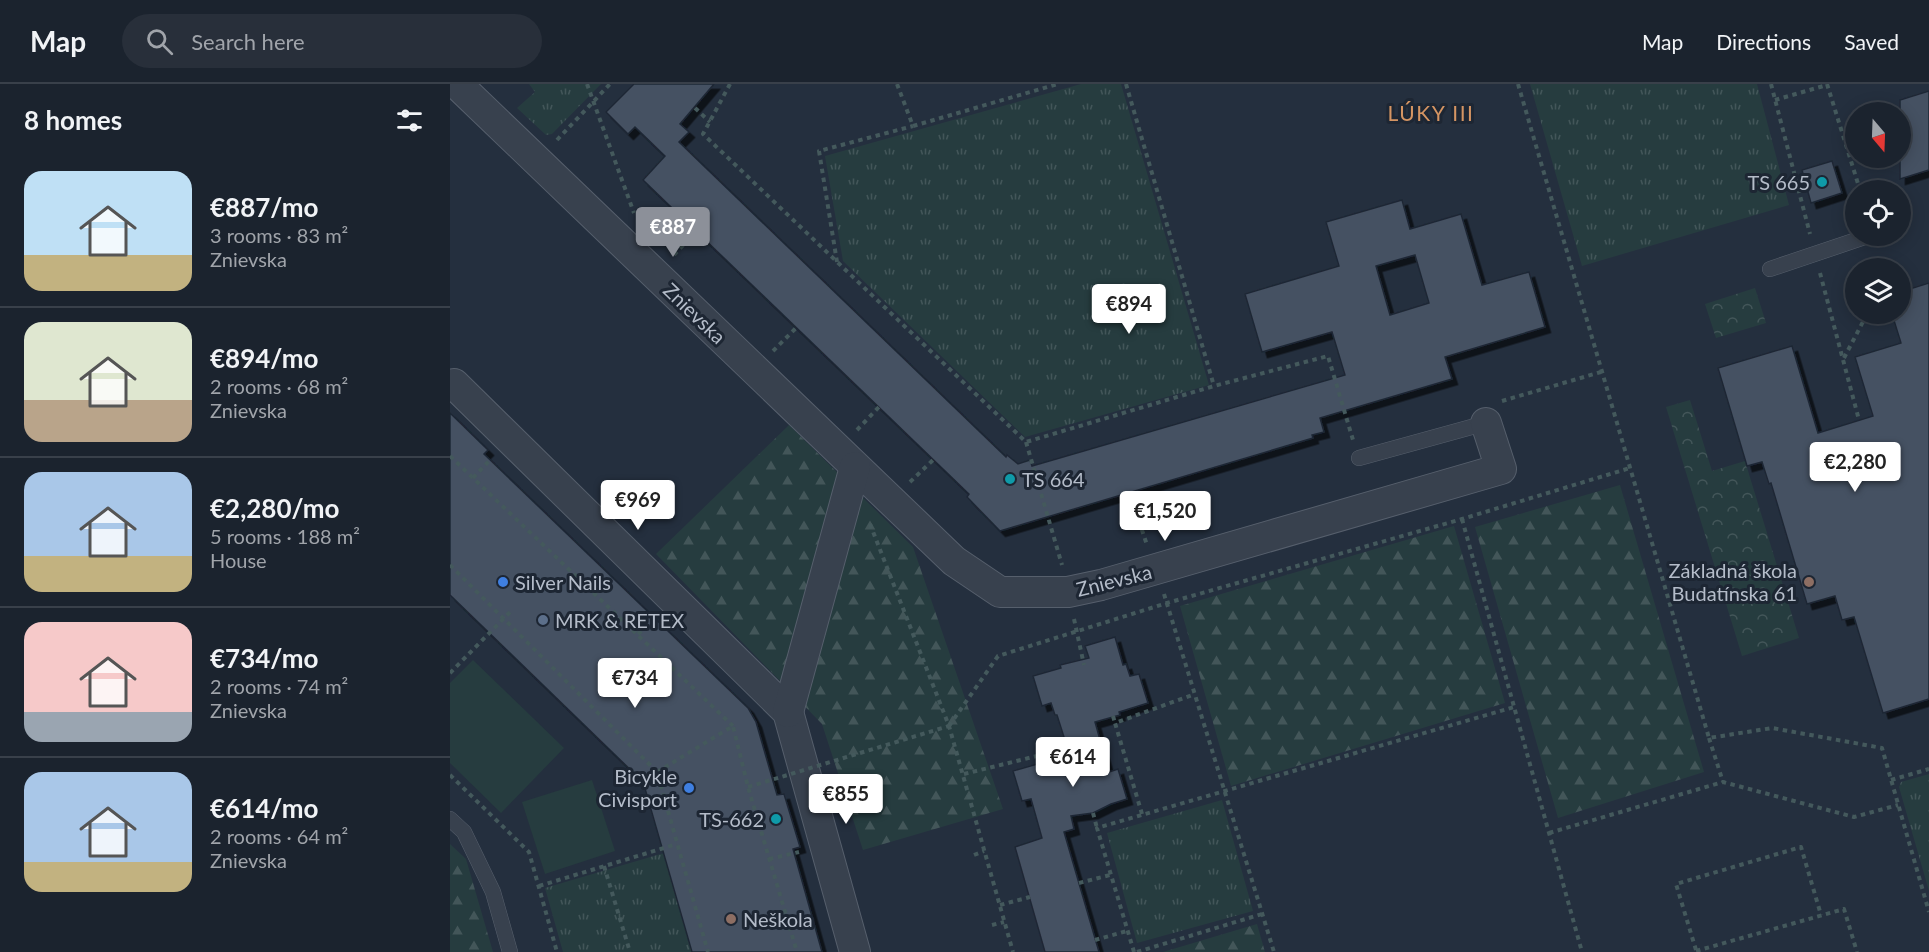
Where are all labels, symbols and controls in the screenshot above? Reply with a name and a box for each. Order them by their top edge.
search box [122,14,542,68]
text: Map [30,24,86,58]
icon: search [143,25,176,58]
text: Search here [191,28,305,55]
text: Map [1642,29,1683,54]
text: Directions [1716,29,1811,54]
text: Saved [1844,29,1899,54]
district label: LÚKY III [1388,100,1474,125]
north arrow [1845,102,1911,168]
map controls [1845,102,1911,324]
text: 8 homes [24,104,122,136]
icon: filters [393,104,426,137]
place label: TS 665 [1747,170,1810,194]
marker: TS 665 [1815,175,1829,189]
button: locate [1845,180,1911,246]
text: €887/mo [210,191,318,223]
icon: home [72,195,144,267]
pin: €887 [637,207,709,258]
text: €887 [650,214,696,238]
text: 3 rooms · 83 m² [210,223,348,247]
text: Znievska [210,247,287,271]
button: layers [1845,258,1911,324]
street label: Znievska [659,278,731,348]
pin: €894 [1093,284,1165,335]
text: €894 [1106,291,1152,315]
text: €894/mo [210,342,318,374]
icon: home [72,346,144,418]
text: 2 rooms · 68 m² [210,374,348,398]
text: Znievska [210,398,287,422]
pin: €2,280 [1806,442,1904,493]
text: €2,280 [1824,449,1886,473]
place label: TS 664 [1022,467,1085,491]
marker: TS 664 [1003,472,1017,486]
pin: €969 [602,480,674,531]
text: €969 [615,487,661,511]
pin: €1,520 [1116,491,1214,542]
text: €2,280/mo [210,492,340,524]
icon: home [72,496,144,568]
text: €1,520 [1134,498,1196,522]
text: 5 rooms · 188 m² [210,524,360,548]
text: House [210,548,267,572]
place label: Základná škola Budatínska 61 [1669,558,1797,605]
street label: Znievska [1074,559,1154,601]
place label: Silver Nails [515,570,611,594]
marker: Silver Nails [496,575,510,589]
marker: Základná škola Budatínska 61 [1802,575,1816,589]
place label: MRK & RETEX [555,608,684,632]
marker: MRK & RETEX [536,613,550,627]
text: €734/mo [210,642,318,674]
icon: home [72,646,144,718]
pin: €734 [599,658,671,709]
text: €734 [612,665,658,689]
text: 2 rooms · 74 m² [210,674,348,698]
text: Znievska [210,698,287,722]
pin: €614 [1037,737,1109,788]
text: €614 [1050,744,1096,768]
place label: Bicykle Civisport [598,764,677,811]
pin: €855 [810,774,882,825]
marker: Bicykle Civisport [682,781,696,795]
text: €855 [823,781,869,805]
text: €614/mo [210,792,318,824]
icon: home [72,796,144,868]
place label: TS-662 [699,807,764,831]
marker: TS-662 [769,812,783,826]
text: 2 rooms · 64 m² [210,824,348,848]
text: Znievska [210,848,287,872]
place label: Neškola [743,907,813,931]
marker: Neškola [724,912,738,926]

